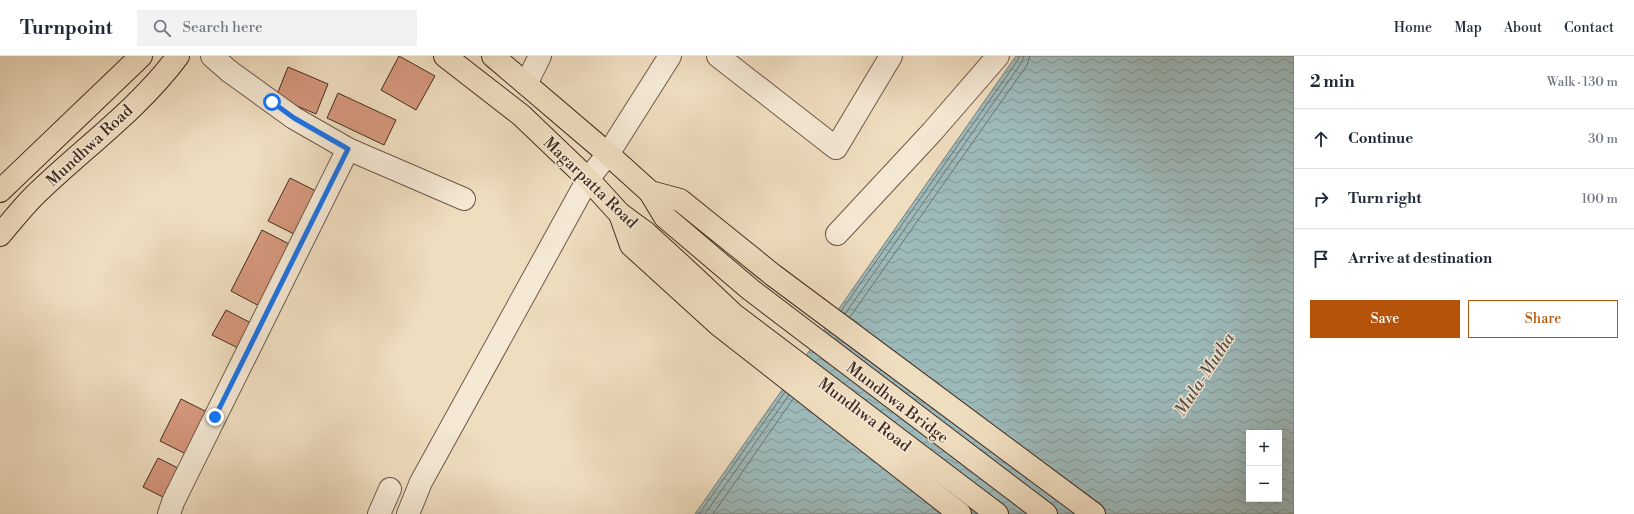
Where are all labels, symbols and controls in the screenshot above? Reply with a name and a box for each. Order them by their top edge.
search box [137,10,417,46]
text: Turnpoint [20,16,113,40]
icon: search [151,17,173,39]
text: Search here [183,18,263,37]
text: Home [1394,19,1432,37]
text: Map [1454,19,1482,37]
text: About [1504,19,1542,37]
text: Contact [1564,19,1614,37]
text: 2 min [1310,71,1355,93]
text: Walk · 130 m [1547,74,1618,90]
route start [263,93,281,111]
street label: Mundhwa Road [42,101,137,191]
icon: ahead [1310,128,1332,150]
text: Continue [1348,129,1413,148]
text: 30 m [1588,131,1618,147]
street label: Magarpatta Road [539,133,642,233]
icon: right [1310,188,1332,210]
text: Turn right [1348,189,1422,208]
text: 100 m [1582,191,1618,207]
icon: arrive [1310,248,1332,270]
text: Arrive at destination [1348,249,1492,268]
button: Save [1310,300,1460,338]
button: Share [1468,300,1618,338]
water label: Mula-Mutha [1170,328,1240,421]
street label: Mundhwa Bridge [842,358,952,448]
street label: Mundhwa Road [814,373,915,456]
route end [206,408,224,426]
map controls [1246,430,1282,502]
button: + [1246,430,1282,466]
button: − [1246,466,1282,502]

